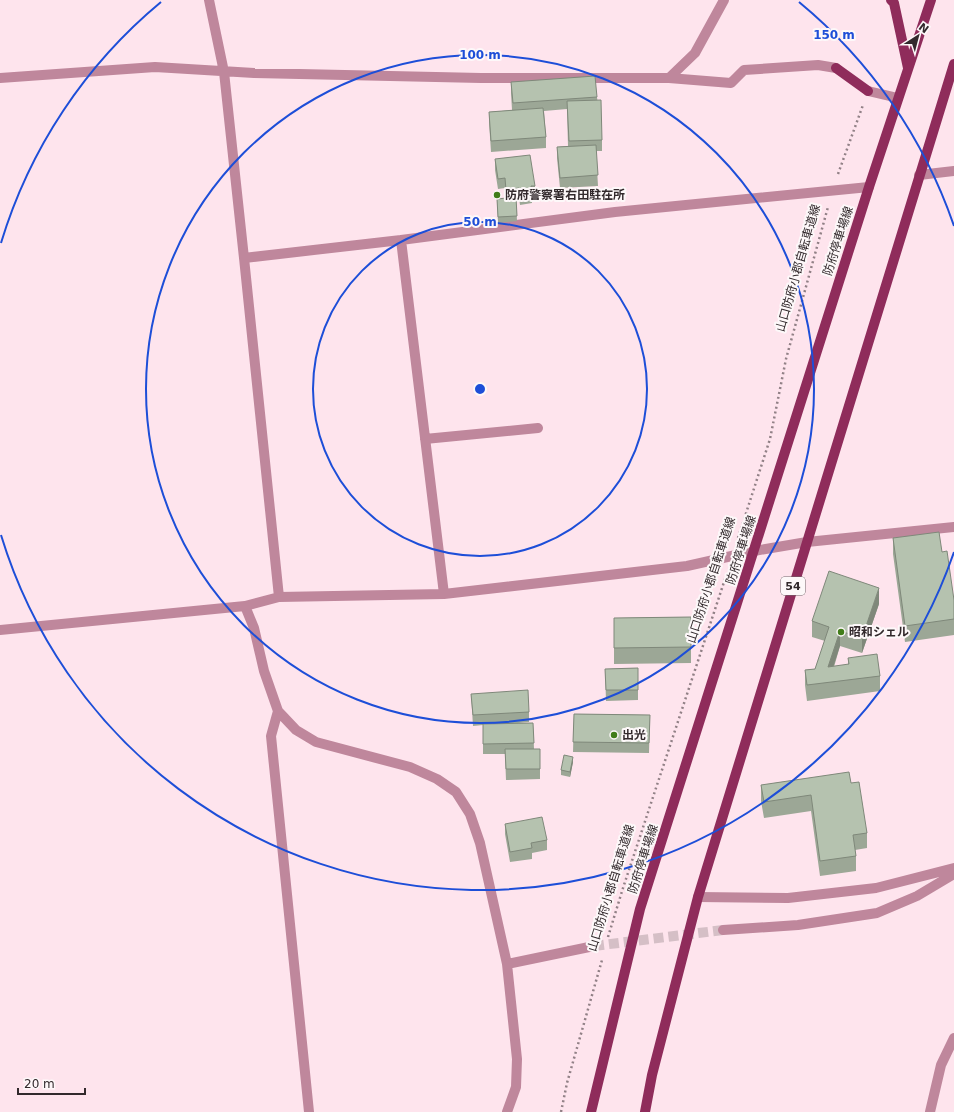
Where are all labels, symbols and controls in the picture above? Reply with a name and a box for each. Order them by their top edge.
north arrow [898,16,938,56]
text: N [916,20,931,36]
text: 150 m [813,28,855,42]
text: 100 m [459,48,501,62]
place label: 防府警察署右田駐在所 [505,188,625,202]
marker: 防府警察署右田駐在所 [492,190,502,200]
street label: 山口防府小郡自転車道線 [773,203,823,333]
street label: 防府停車場線 [820,205,856,277]
text: 50 m [463,215,497,229]
centre of rings [473,382,487,396]
street label: 防府停車場線 [723,514,759,586]
street label: 山口防府小郡自転車道線 [684,515,738,645]
road number: 54 [781,577,805,595]
place label: 昭和シェル [849,625,909,639]
marker: 昭和シェル [836,627,846,637]
place label: 出光 [622,728,646,742]
marker: 出光 [609,730,619,740]
street label: 山口防府小郡自転車道線 [585,823,637,953]
street label: 防府停車場線 [625,823,661,895]
scale bar [18,1070,85,1096]
text: 20 m [24,1077,55,1091]

